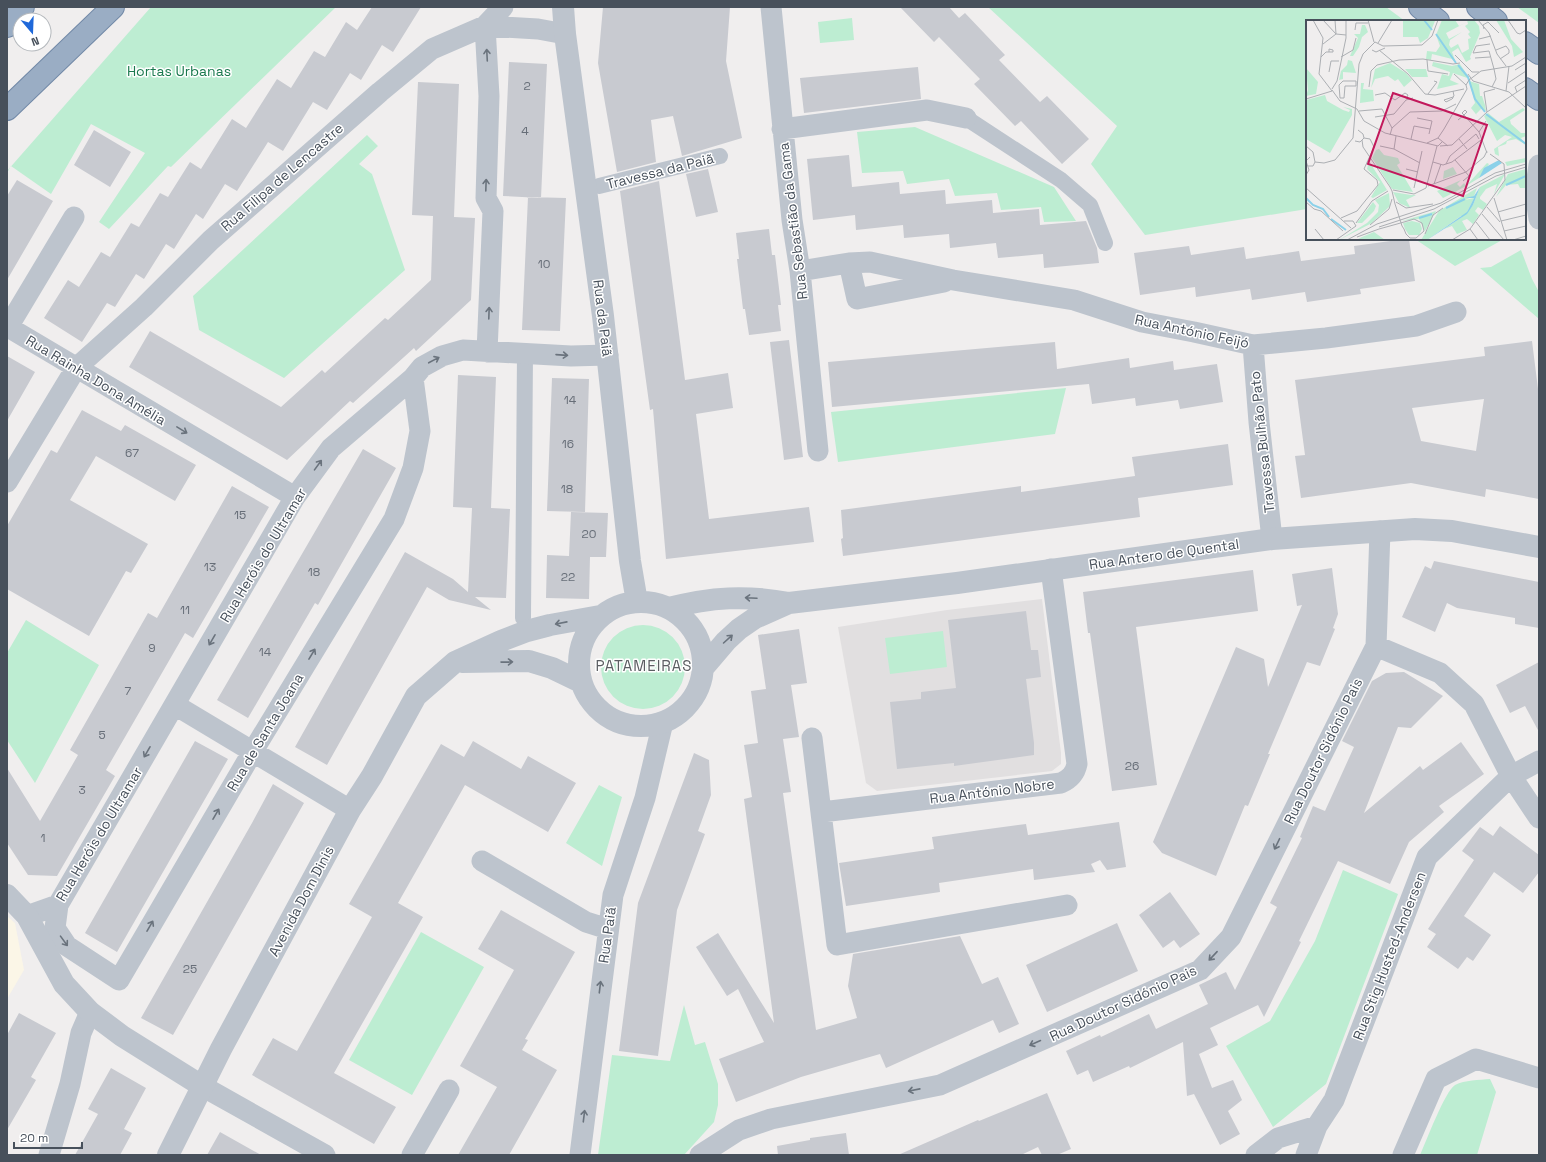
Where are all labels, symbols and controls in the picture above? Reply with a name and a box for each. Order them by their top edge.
north arrow [12,12,52,52]
inset map [1306,20,1526,240]
text: N [29,34,41,49]
one-way arrow [483,49,490,62]
park label: Hortas Urbanas [127,62,231,80]
house number: 2 [523,78,531,94]
street label: Rua Filipa de Lencastre [217,119,347,235]
house number: 4 [521,123,529,139]
street label: Rua Sebastião da Gama [774,141,812,301]
street label: Travessa da Paiã [604,149,716,193]
one-way arrow [482,179,490,192]
house number: 10 [538,256,550,272]
street label: Rua da Paiã [589,278,617,358]
one-way arrow [485,307,492,320]
street label: Rua António Feijó [1133,310,1251,352]
street label: Rua Rainha Dona Amélia [23,331,169,429]
one-way arrow [555,352,568,359]
one-way arrow [428,356,440,364]
street label: Travessa Bulhão Pato [1246,370,1278,514]
house number: 14 [564,392,577,408]
one-way arrow [176,427,188,435]
house number: 16 [562,436,574,452]
house number: 67 [125,445,139,461]
one-way arrow [314,460,322,471]
house number: 18 [561,481,573,497]
street label: Rua Heróis do Ultramar [216,485,310,625]
house number: 15 [234,507,246,523]
house number: 20 [582,526,596,542]
street label: Rua Antero de Quental [1088,535,1240,573]
house number: 13 [204,559,216,575]
house number: 18 [308,564,320,580]
house number: 22 [561,569,575,585]
one-way arrow [745,594,758,602]
house number: 11 [180,602,190,618]
one-way arrow [555,619,568,627]
one-way arrow [208,634,216,646]
one-way arrow [723,634,733,644]
house number: 9 [148,640,156,656]
house number: 14 [259,644,272,660]
one-way arrow [308,648,316,660]
district label: PATAMEIRAS [596,656,692,675]
one-way arrow [500,658,513,666]
street label: Rua de Santa Joana [223,670,307,794]
street label: Rua Doutor Sidónio Pais [1280,675,1366,827]
house number: 7 [125,683,132,699]
house number: 5 [98,727,106,743]
one-way arrow [143,746,151,758]
house number: 26 [1125,758,1139,774]
street label: Rua Heróis do Ultramar [52,764,146,904]
street label: Rua António Nobre [929,774,1055,808]
house number: 3 [78,782,86,798]
one-way arrow [212,808,220,820]
house number: 1 [40,830,46,846]
one-way arrow [1273,837,1280,849]
street label: Avenida Dom Dinis [264,843,338,959]
street label: Rua Stig Husted-Andersen [1349,869,1429,1043]
street label: Rua Paiã [594,906,620,964]
one-way arrow [147,920,155,932]
one-way arrow [60,935,68,946]
one-way arrow [1209,950,1218,960]
house number: 25 [183,961,197,977]
street label: Rua Doutor Sidónio Pais [1047,961,1199,1045]
one-way arrow [596,981,604,994]
one-way arrow [1029,1040,1041,1047]
one-way arrow [908,1086,921,1094]
one-way arrow [580,1110,588,1123]
scale bar [14,1124,82,1150]
text: 20 m [20,1130,48,1146]

